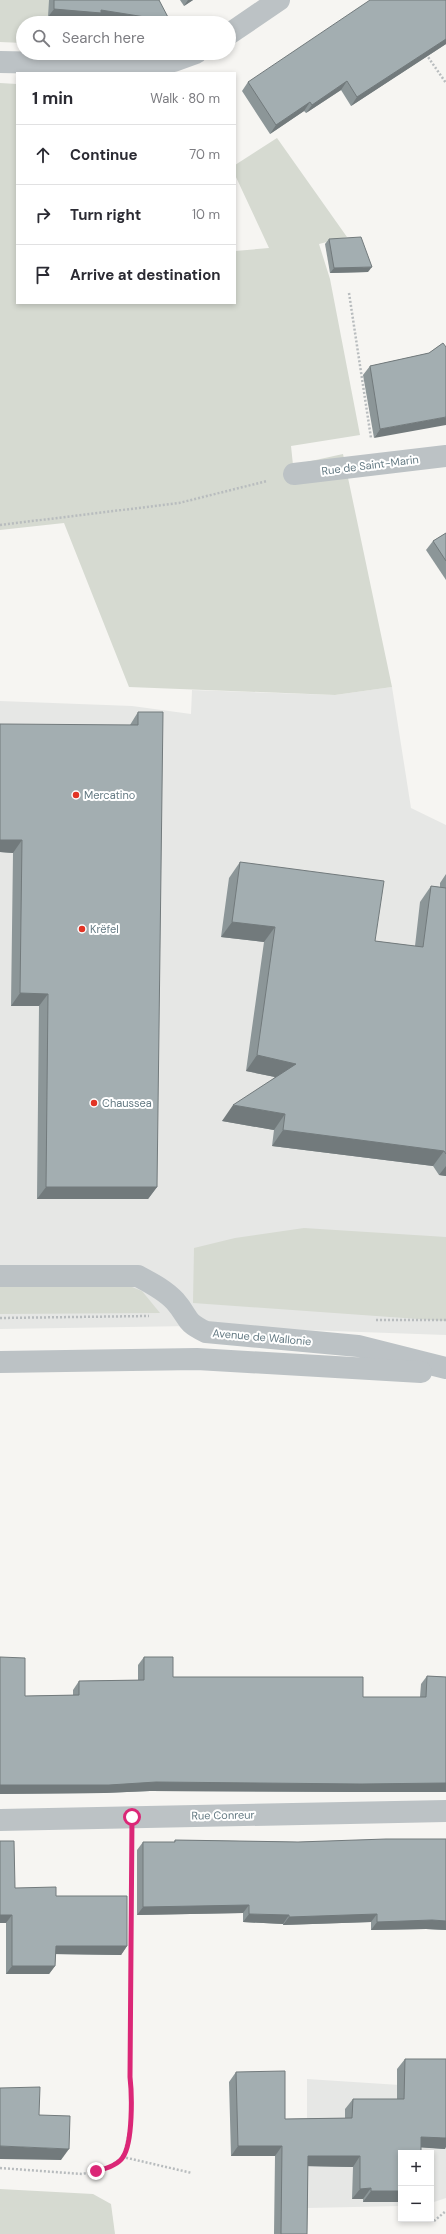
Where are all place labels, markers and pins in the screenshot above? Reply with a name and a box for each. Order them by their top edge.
place label: Mercatino [84,788,135,802]
marker: Mercatino [71,790,81,800]
place label: Krëfel [90,922,119,936]
marker: Krëfel [77,924,87,934]
place label: Chaussea [102,1096,152,1110]
marker: Chaussea [89,1098,99,1108]

